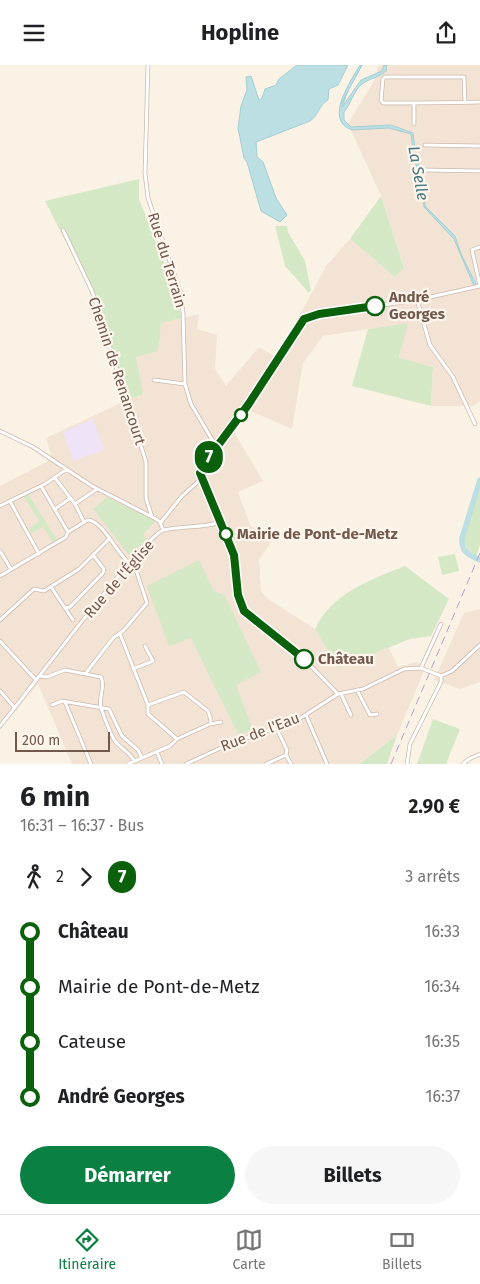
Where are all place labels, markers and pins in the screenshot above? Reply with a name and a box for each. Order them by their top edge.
place label: André Georges [388,288,445,323]
marker: André Georges [365,296,385,316]
unlabelled marker [234,408,248,422]
place label: Mairie de Pont-de-Metz [237,525,398,543]
marker: Mairie de Pont-de-Metz [219,527,233,541]
marker: Château [294,649,314,669]
place label: Château [318,650,374,668]

